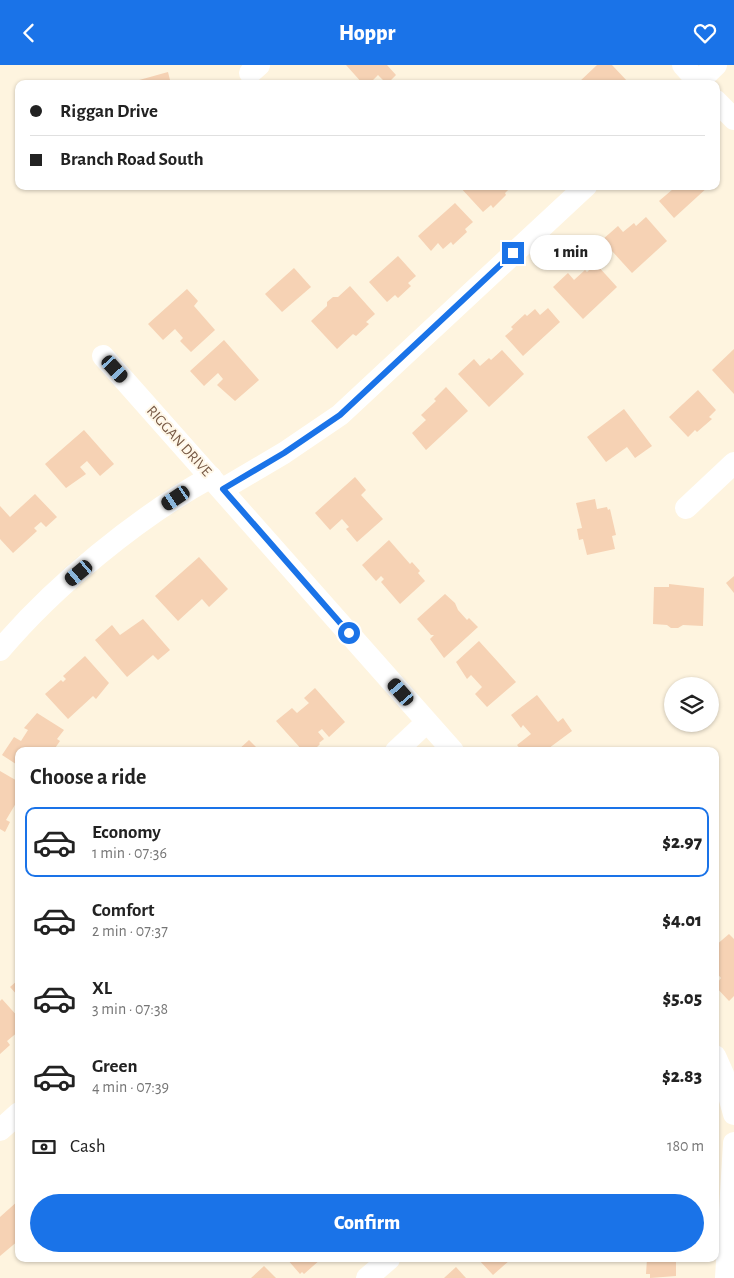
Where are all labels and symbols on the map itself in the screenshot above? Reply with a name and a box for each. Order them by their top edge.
callout: 1 min [530,235,613,271]
route end [502,242,524,264]
car [99,353,130,385]
street label: RIGGAN DRIVE [144,403,214,479]
car [159,483,192,513]
car [62,558,95,588]
route start [338,622,360,644]
car [385,676,416,708]

